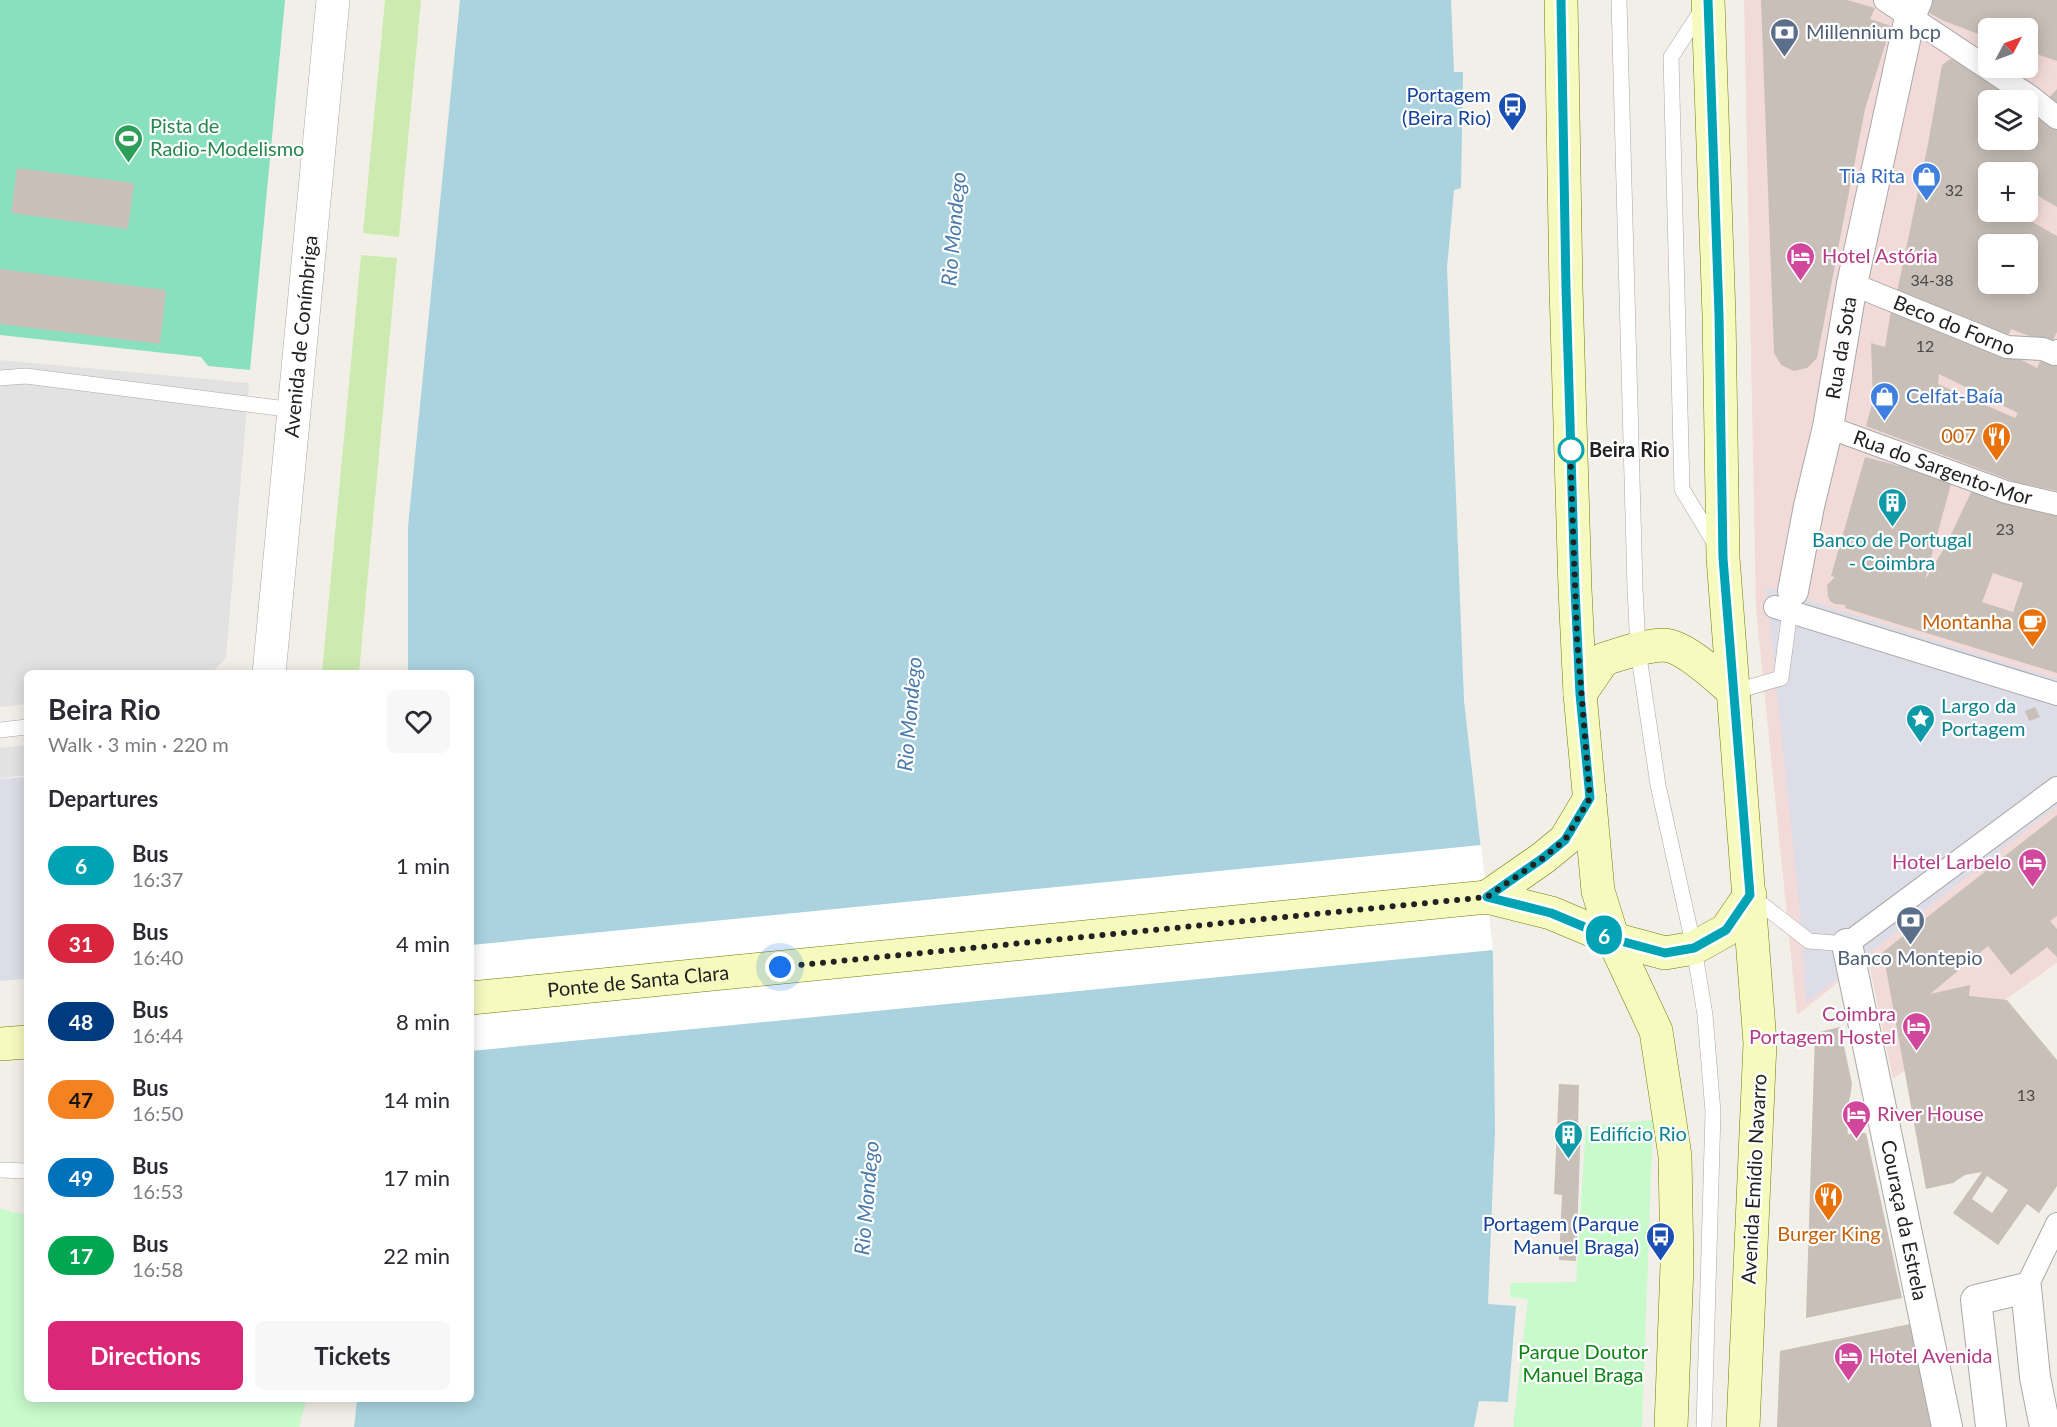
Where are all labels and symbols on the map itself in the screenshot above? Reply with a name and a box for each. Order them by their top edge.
bank icon: Millennium bcp [1769,16,1801,58]
north arrow [1978,18,2038,78]
place label: Millennium bcp [1806,19,1941,43]
place label: Portagem (Beira Rio) [1402,82,1491,129]
bus stop icon: Portagem (Beira Rio) [1496,90,1528,132]
place label: Pista de Radio-Modelismo [150,113,304,160]
sports icon: Pista de Radio-Modelismo [113,122,145,164]
shop icon: Tia Rita [1910,160,1942,202]
place label: Tia Rita [1839,163,1905,187]
water label: Rio Mondego [935,171,970,287]
house number: 32 [1945,180,1963,199]
street label: Avenida de Conímbriga [279,234,322,439]
hotel icon: Hotel Astória [1785,240,1817,282]
place label: Hotel Astória [1822,243,1938,267]
house number: 34-38 [1910,270,1954,289]
street label: Beco do Forno [1890,289,2015,358]
street label: Rua da Sota [1820,295,1861,401]
house number: 12 [1916,336,1934,355]
shop icon: Celfat-Baía [1869,380,1901,422]
place label: Celfat-Baía [1906,383,2003,407]
restaurant icon: 007 [1981,420,2013,462]
place label: 007 [1941,423,1976,447]
street label: Rua do Sargento-Mor [1850,424,2036,509]
marker: Beira Rio [1558,437,1584,463]
place label: Beira Rio [1589,437,1669,461]
building icon: Banco de Portugal - Coimbra [1876,486,1908,528]
house number: 23 [1996,519,2014,538]
place label: Banco de Portugal - Coimbra [1812,527,1972,574]
cafe icon: Montanha [2017,606,2049,648]
place label: Montanha [1922,609,2012,633]
water label: Rio Mondego [891,656,926,772]
place label: Largo da Portagem [1941,693,2025,740]
place icon: Largo da Portagem [1904,702,1936,744]
hotel icon: Hotel Larbelo [2016,846,2048,888]
place label: Hotel Larbelo [1892,849,2011,873]
bank icon: Banco Montepio [1894,904,1926,946]
line badge: 6 [1584,916,1624,954]
place label: Banco Montepio [1837,945,1983,969]
your location [765,952,795,982]
street label: Ponte de Santa Clara [546,959,730,1001]
place label: Coimbra Portagem Hostel [1749,1001,1896,1048]
hotel icon: Coimbra Portagem Hostel [1901,1010,1933,1052]
street label: Avenida Emídio Navarro [1736,1073,1771,1285]
house number: 13 [2017,1085,2035,1104]
hotel icon: River House [1840,1098,1872,1140]
place label: River House [1877,1101,1983,1125]
building icon: Edifício Rio [1552,1118,1584,1160]
place label: Edifício Rio [1589,1121,1687,1145]
street label: Couraça da Estrela [1877,1138,1933,1302]
water label: Rio Mondego [848,1140,883,1256]
restaurant icon: Burger King [1813,1180,1845,1222]
place label: Portagem (Parque Manuel Braga) [1483,1211,1639,1258]
bus stop icon: Portagem (Parque Manuel Braga) [1644,1220,1676,1262]
place label: Burger King [1777,1221,1881,1245]
park label: Parque Doutor Manuel Braga [1518,1339,1649,1386]
hotel icon: Hotel Avenida [1832,1340,1864,1382]
place label: Hotel Avenida [1869,1343,1992,1367]

